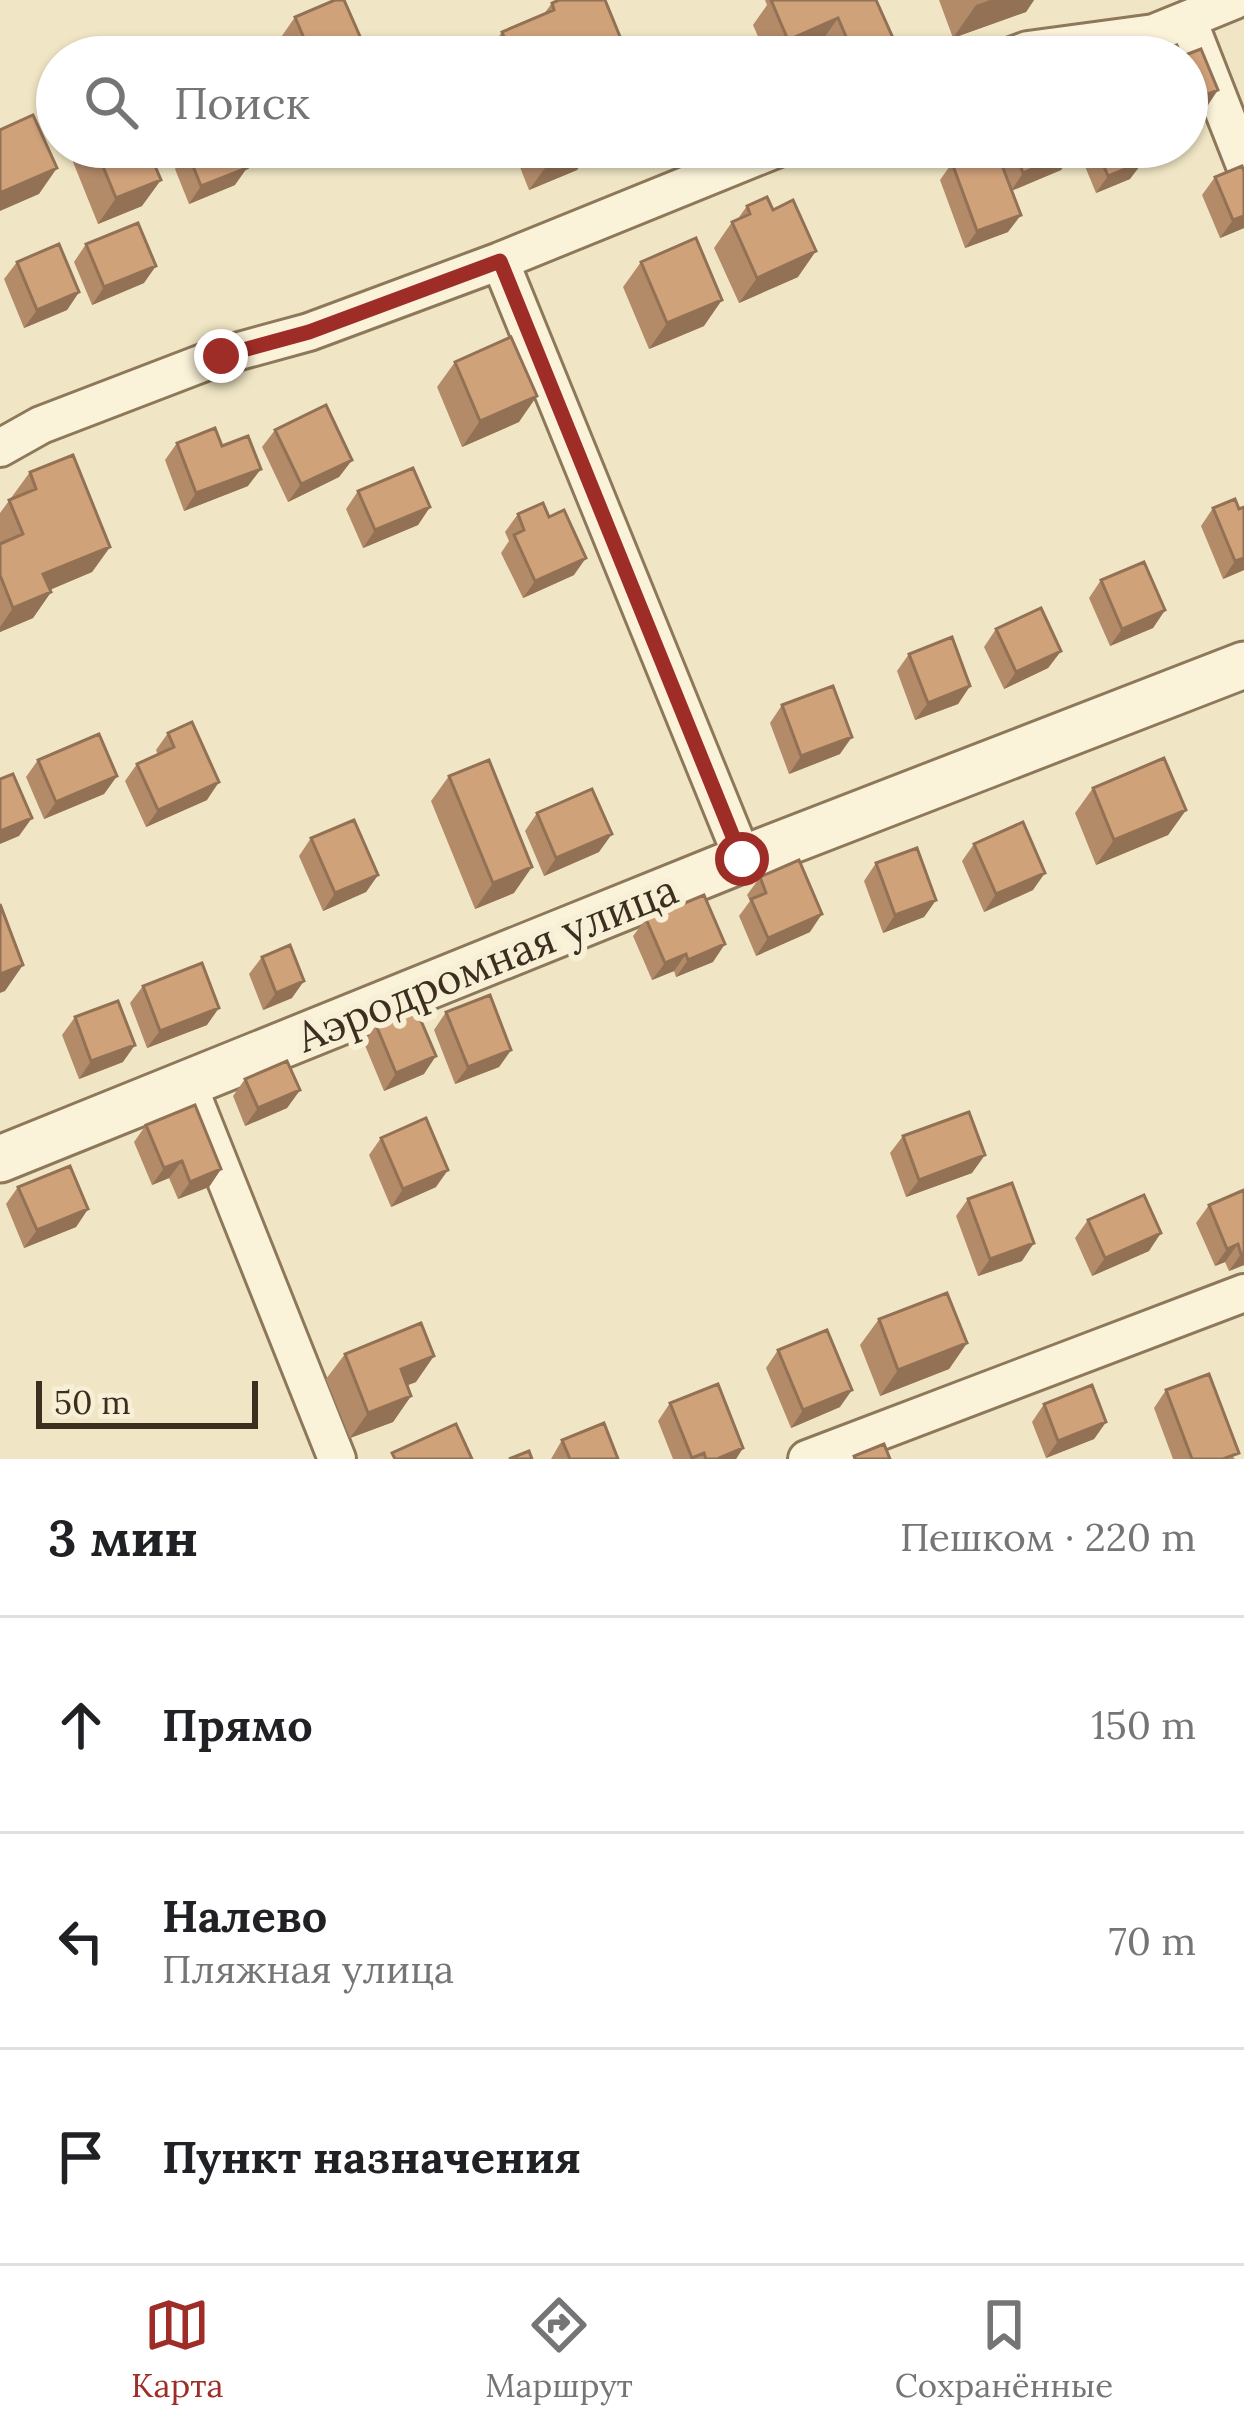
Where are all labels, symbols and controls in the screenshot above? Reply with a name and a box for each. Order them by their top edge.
search box [36,36,1208,168]
icon: search [78,69,144,135]
text: Поиск [174,74,310,131]
route end [194,329,248,383]
route start [715,832,769,886]
street label: Аэродромная улица [288,862,685,1064]
scale bar [36,1375,258,1428]
text: 50 m [54,1381,131,1423]
text: 3 мин [48,1505,198,1570]
text: Пешком · 220 m [900,1512,1196,1562]
icon: ahead [48,1692,114,1758]
text: Прямо [162,1696,313,1753]
text: 150 m [1091,1700,1196,1750]
text: Налево [162,1887,327,1944]
icon: left [48,1908,114,1974]
text: 70 m [1109,1916,1196,1966]
text: Пляжная улица [162,1944,454,1994]
icon: arrive [48,2124,114,2190]
text: Пункт назначения [162,2128,581,2185]
tab: Карта [131,2292,224,2406]
tab: Маршрут [485,2292,633,2406]
tab: Сохранённые [895,2292,1113,2406]

